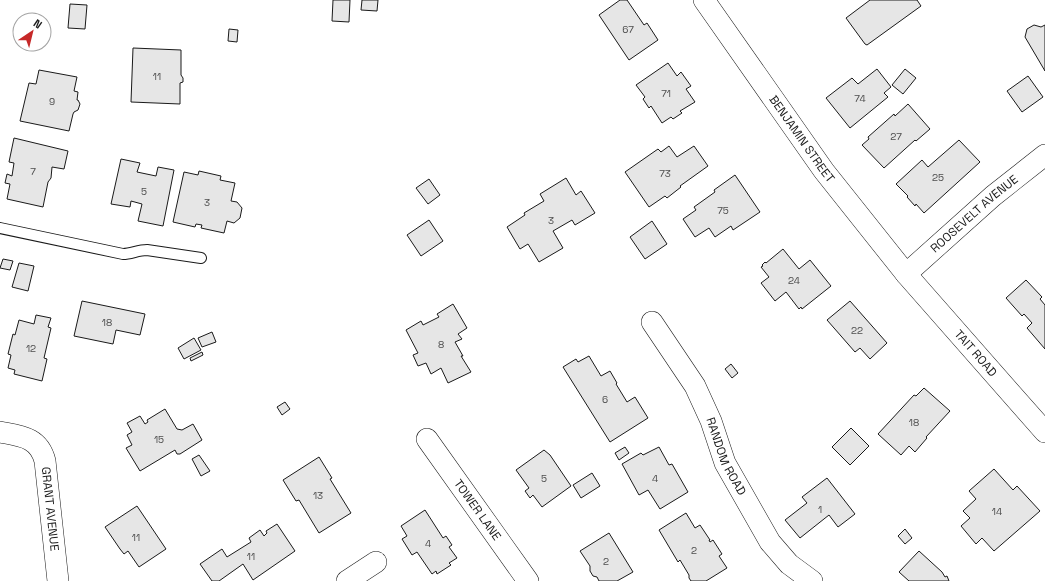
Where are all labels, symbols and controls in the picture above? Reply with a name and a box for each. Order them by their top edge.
north arrow [12,12,52,52]
text: N [31,16,45,32]
house number: 67 [622,23,634,36]
house number: 11 [153,70,161,83]
house number: 71 [661,87,671,100]
street label: BENJAMIN STREET [765,92,838,186]
house number: 74 [854,92,866,105]
house number: 9 [49,95,55,108]
house number: 27 [890,130,902,143]
house number: 7 [30,165,36,178]
house number: 73 [659,167,671,180]
street label: ROOSEVELT AVENUE [927,171,1021,256]
house number: 25 [932,171,944,184]
house number: 5 [141,185,147,198]
house number: 3 [204,196,210,209]
house number: 75 [717,204,729,217]
house number: 3 [548,214,554,227]
house number: 24 [788,274,800,287]
house number: 18 [102,316,112,329]
house number: 22 [851,324,863,337]
street label: TAIT ROAD [951,326,1001,380]
house number: 8 [438,338,444,351]
house number: 12 [26,342,36,355]
house number: 6 [602,393,608,406]
street label: RANDOM ROAD [702,415,750,498]
house number: 18 [909,416,919,429]
house number: 15 [154,433,164,446]
street label: GRANT AVENUE [38,466,63,552]
house number: 5 [541,472,547,485]
house number: 4 [652,472,658,485]
street label: TOWER LANE [450,476,505,544]
house number: 13 [313,489,323,502]
house number: 1 [818,503,822,516]
house number: 14 [992,505,1002,518]
house number: 11 [132,531,140,544]
house number: 4 [425,537,431,550]
house number: 2 [691,544,697,557]
house number: 11 [247,550,255,563]
house number: 2 [603,555,609,568]

